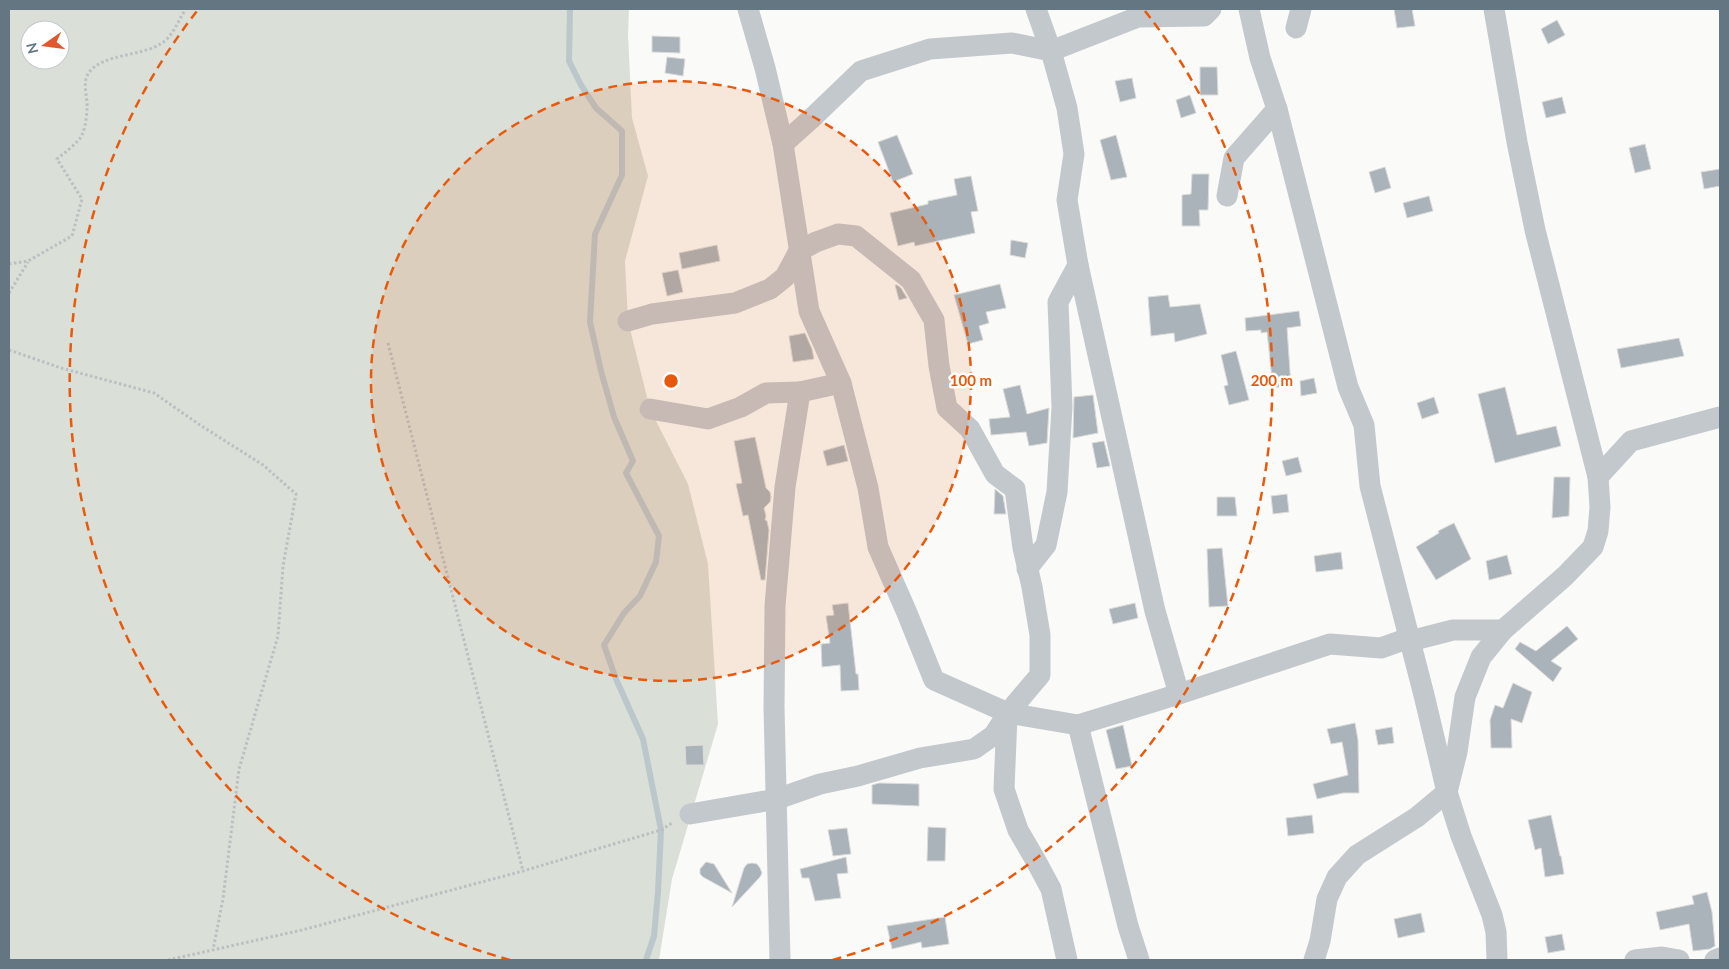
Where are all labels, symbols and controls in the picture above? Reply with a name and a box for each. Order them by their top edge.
north arrow [20,20,70,70]
text: N [22,41,41,56]
text: 100 m [950,371,992,389]
text: 200 m [1251,371,1293,389]
centre of rings [662,372,680,390]

